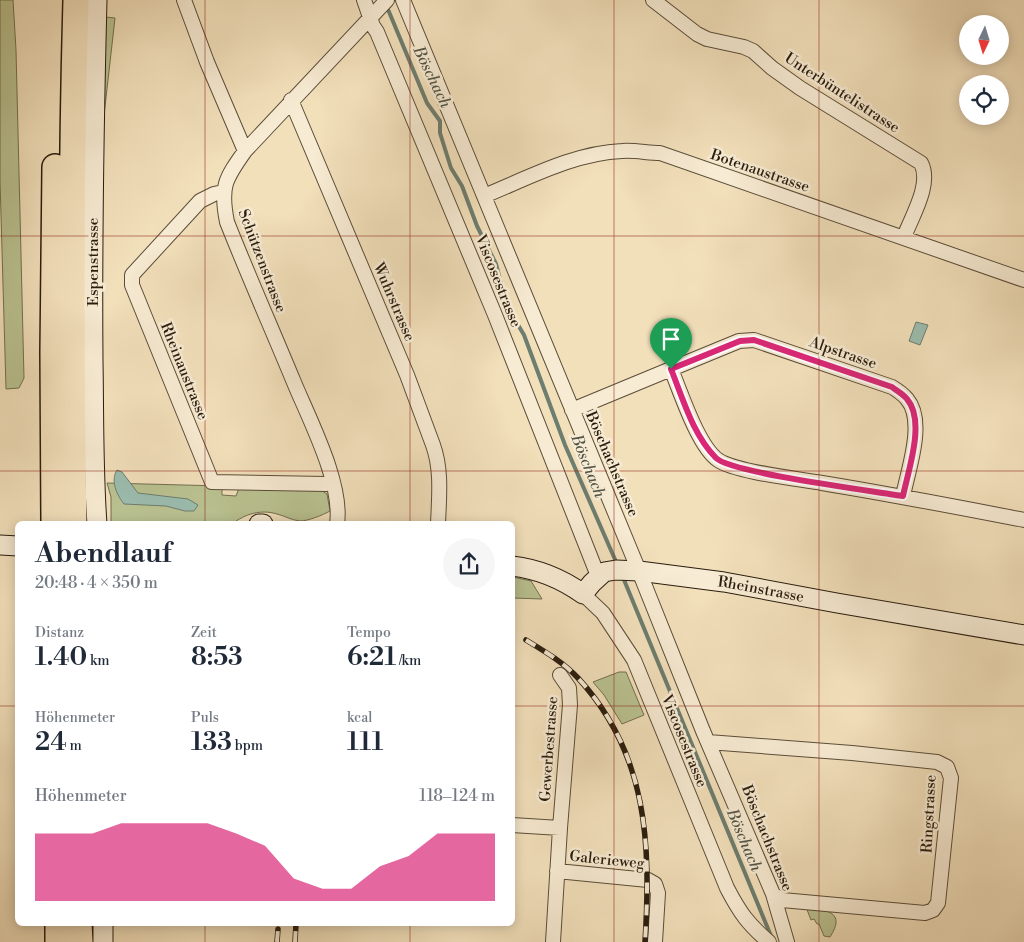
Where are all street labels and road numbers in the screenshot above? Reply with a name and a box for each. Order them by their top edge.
street label: Unterbüntelistrasse [781,49,903,137]
street label: Botenaustrasse [707,145,812,197]
street label: Schützenstrasse [234,207,290,315]
street label: Espenstrasse [84,218,103,306]
street label: Viscosestrasse [470,231,525,330]
street label: Wuhrstrasse [368,259,419,344]
street label: Rheinaustrasse [156,319,212,423]
street label: Alpstrasse [806,332,879,373]
street label: Böschachstrasse [582,409,642,519]
street label: Rheinstrasse [717,572,806,606]
street label: Viscosestrasse [656,691,711,790]
street label: Gewerbestrasse [536,696,562,802]
street label: Ringstrasse [917,774,941,854]
street label: Böschachstrasse [738,782,796,894]
street label: Galerieweg [568,847,646,873]

